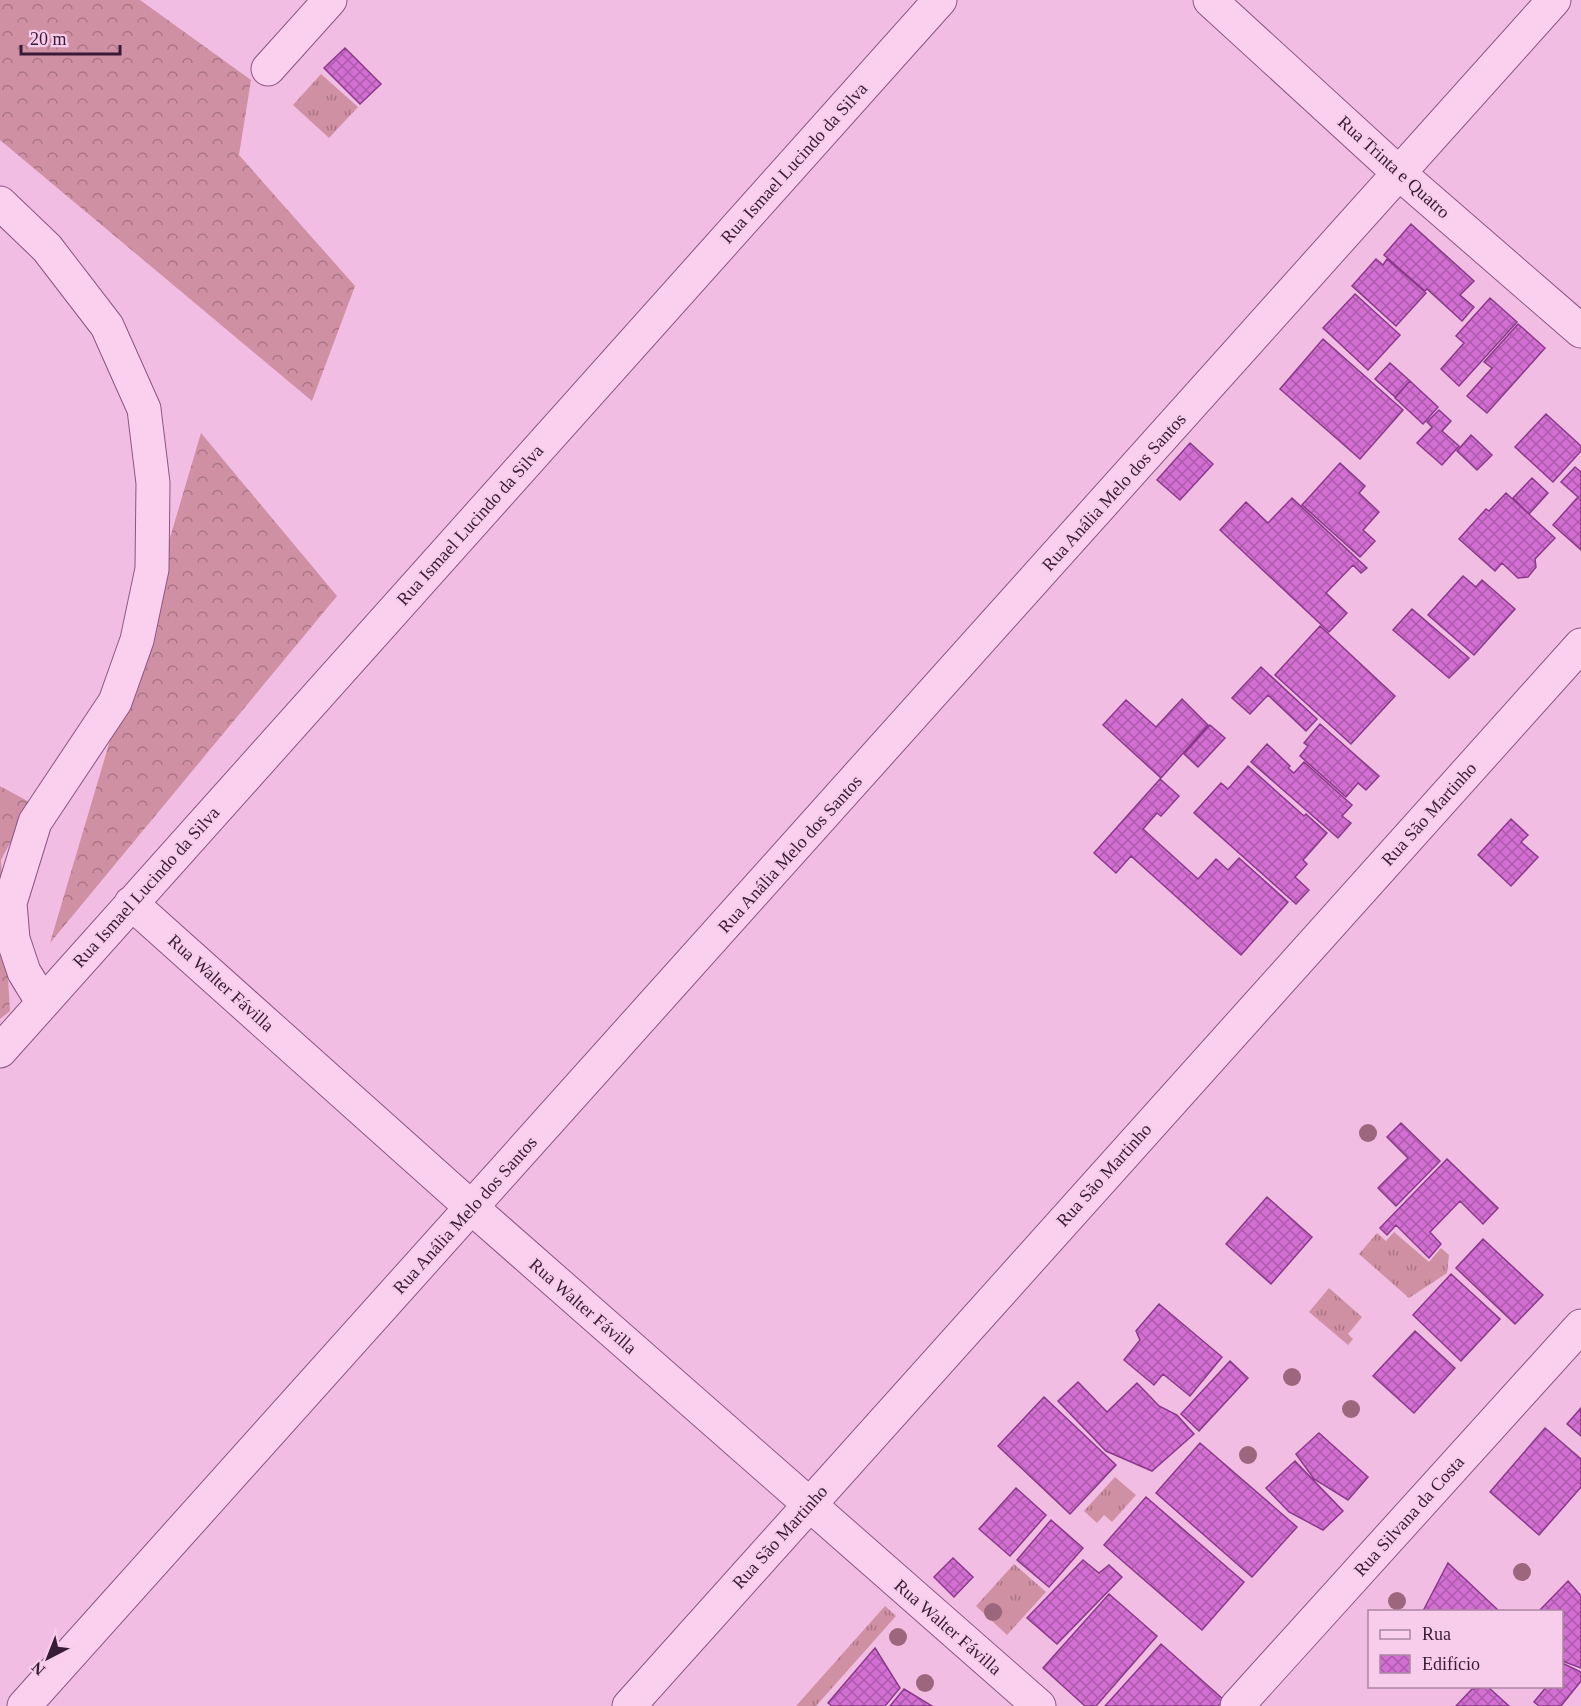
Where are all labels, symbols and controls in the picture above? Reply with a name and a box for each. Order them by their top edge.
scale bar [21,18,120,56]
text: 20 m [30,29,67,49]
street label: Rua Ismael Lucindo da Silva [717,79,871,247]
street label: Rua Trinta e Quatro [1334,112,1454,222]
street label: Rua Anália Melo dos Santos [1038,409,1190,575]
street label: Rua Ismael Lucindo da Silva [393,441,547,609]
street label: Rua São Martinho [1377,758,1481,870]
street label: Rua Anália Melo dos Santos [714,771,866,937]
street label: Rua Ismael Lucindo da Silva [69,803,223,971]
street label: Rua Walter Fávilla [164,930,278,1036]
street label: Rua São Martinho [1052,1119,1156,1231]
street label: Rua Anália Melo dos Santos [389,1132,541,1298]
street label: Rua Walter Fávilla [525,1254,641,1358]
street label: Rua Silvana da Costa [1350,1452,1468,1580]
street label: Rua São Martinho [728,1481,832,1593]
street label: Rua Walter Fávilla [890,1575,1006,1679]
legend [1368,1610,1563,1688]
text: Rua [1422,1624,1451,1644]
north arrow [18,1628,78,1688]
text: Edifício [1422,1654,1480,1674]
text: N [28,1658,48,1679]

